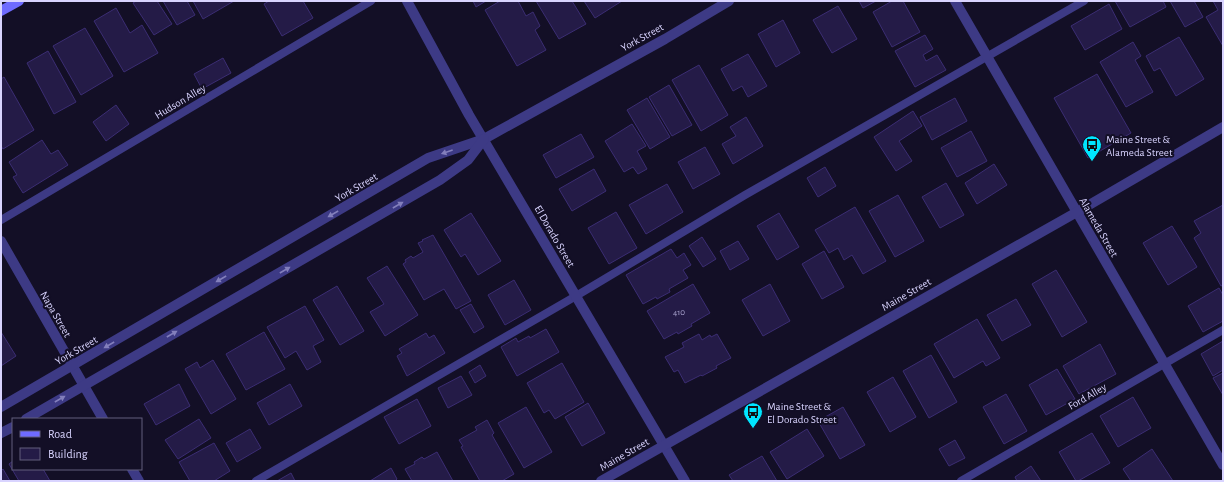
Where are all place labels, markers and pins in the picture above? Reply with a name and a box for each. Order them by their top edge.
bus stop icon: Maine Street & Alameda Street [1081,134,1103,162]
place label: Maine Street & Alameda Street [1106,134,1173,158]
bus stop icon: Maine Street & El Dorado Street [742,401,764,429]
place label: Maine Street & El Dorado Street [767,401,837,425]

